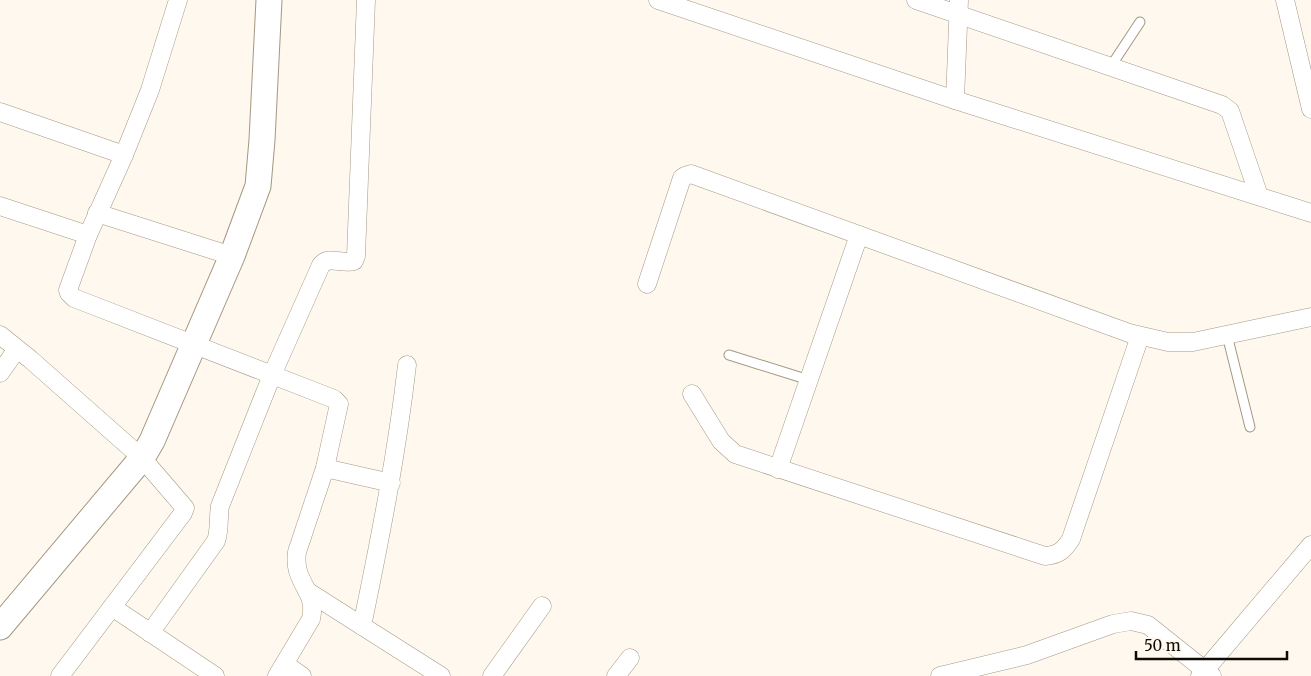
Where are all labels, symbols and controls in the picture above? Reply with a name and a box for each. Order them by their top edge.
scale bar [1136,628,1287,660]
text: 50 m [1144,636,1181,655]

